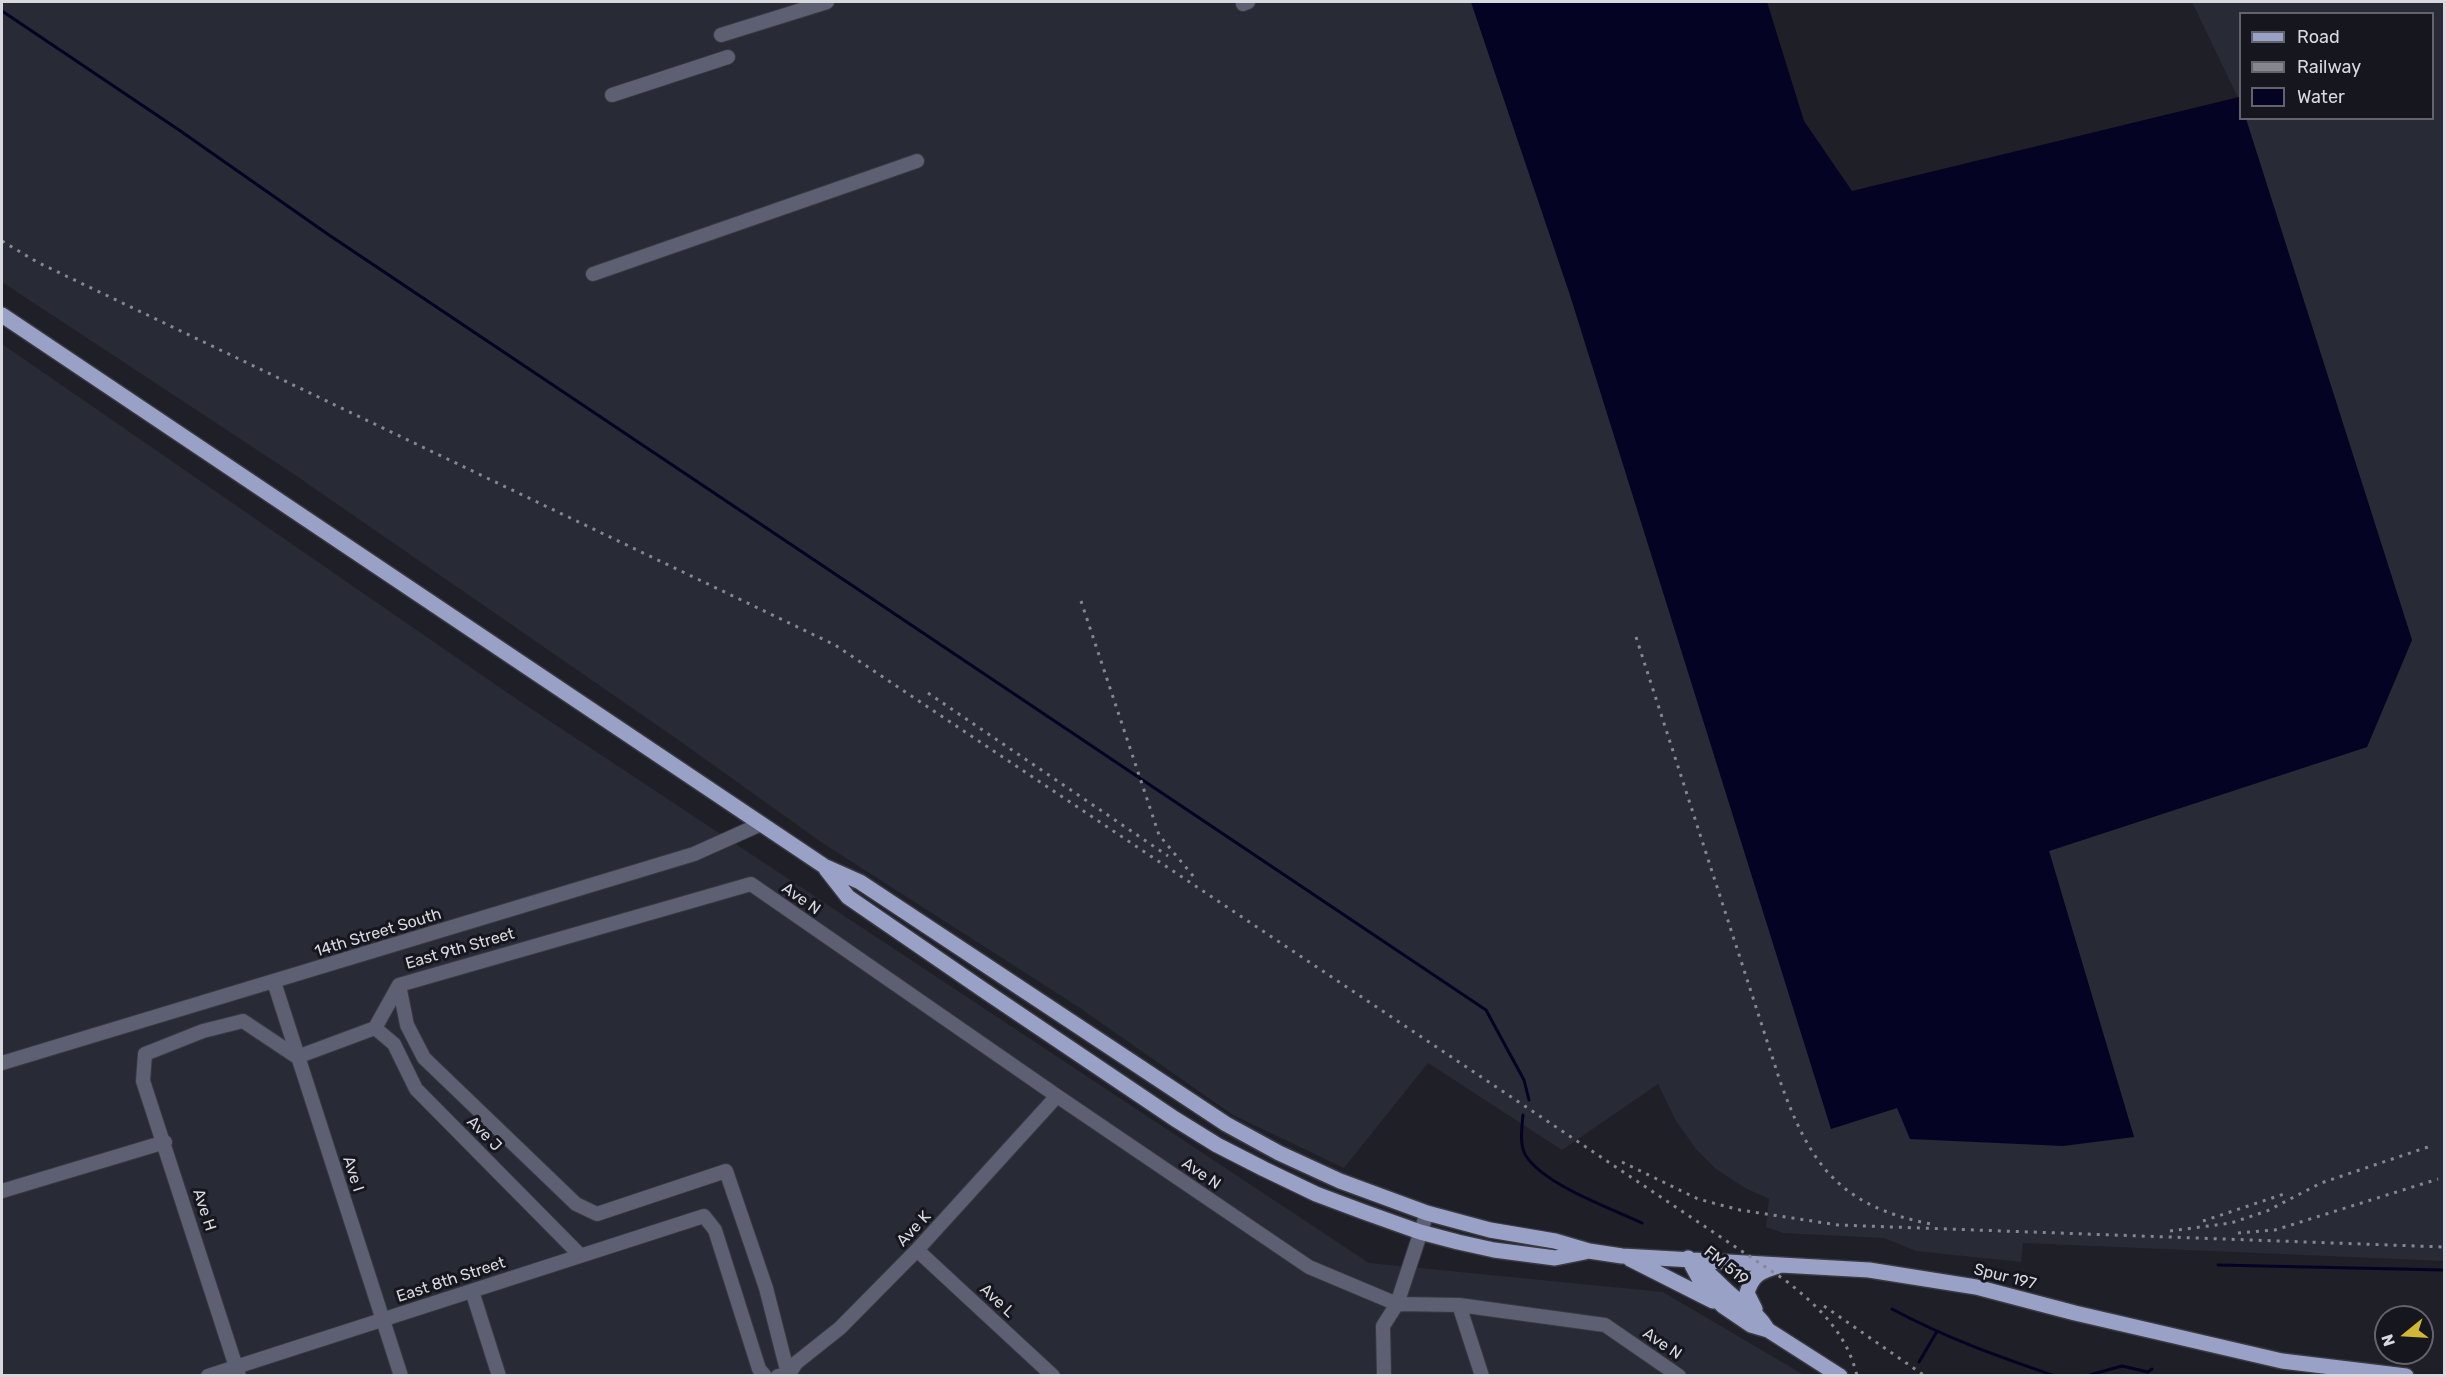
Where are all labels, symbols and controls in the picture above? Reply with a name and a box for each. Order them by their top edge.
legend [2239,12,2434,120]
text: Road [2297,26,2340,48]
text: Railway [2297,56,2361,78]
text: Water [2297,86,2345,108]
street label: Ave N [778,879,824,919]
street label: 14th Street South [312,905,444,961]
street label: East 9th Street [403,924,517,974]
street label: Ave J [462,1112,506,1156]
street label: Ave I [338,1154,368,1194]
street label: Ave N [1178,1154,1224,1194]
street label: Ave H [188,1187,220,1233]
street label: Ave K [893,1207,935,1251]
street label: FM 519 [1700,1242,1752,1290]
street label: East 8th Street [394,1253,508,1307]
street label: Spur 197 [1972,1260,2038,1294]
street label: Ave L [976,1280,1018,1322]
north arrow [2374,1305,2434,1365]
street label: Ave N [1639,1324,1685,1364]
text: N [2377,1332,2399,1349]

